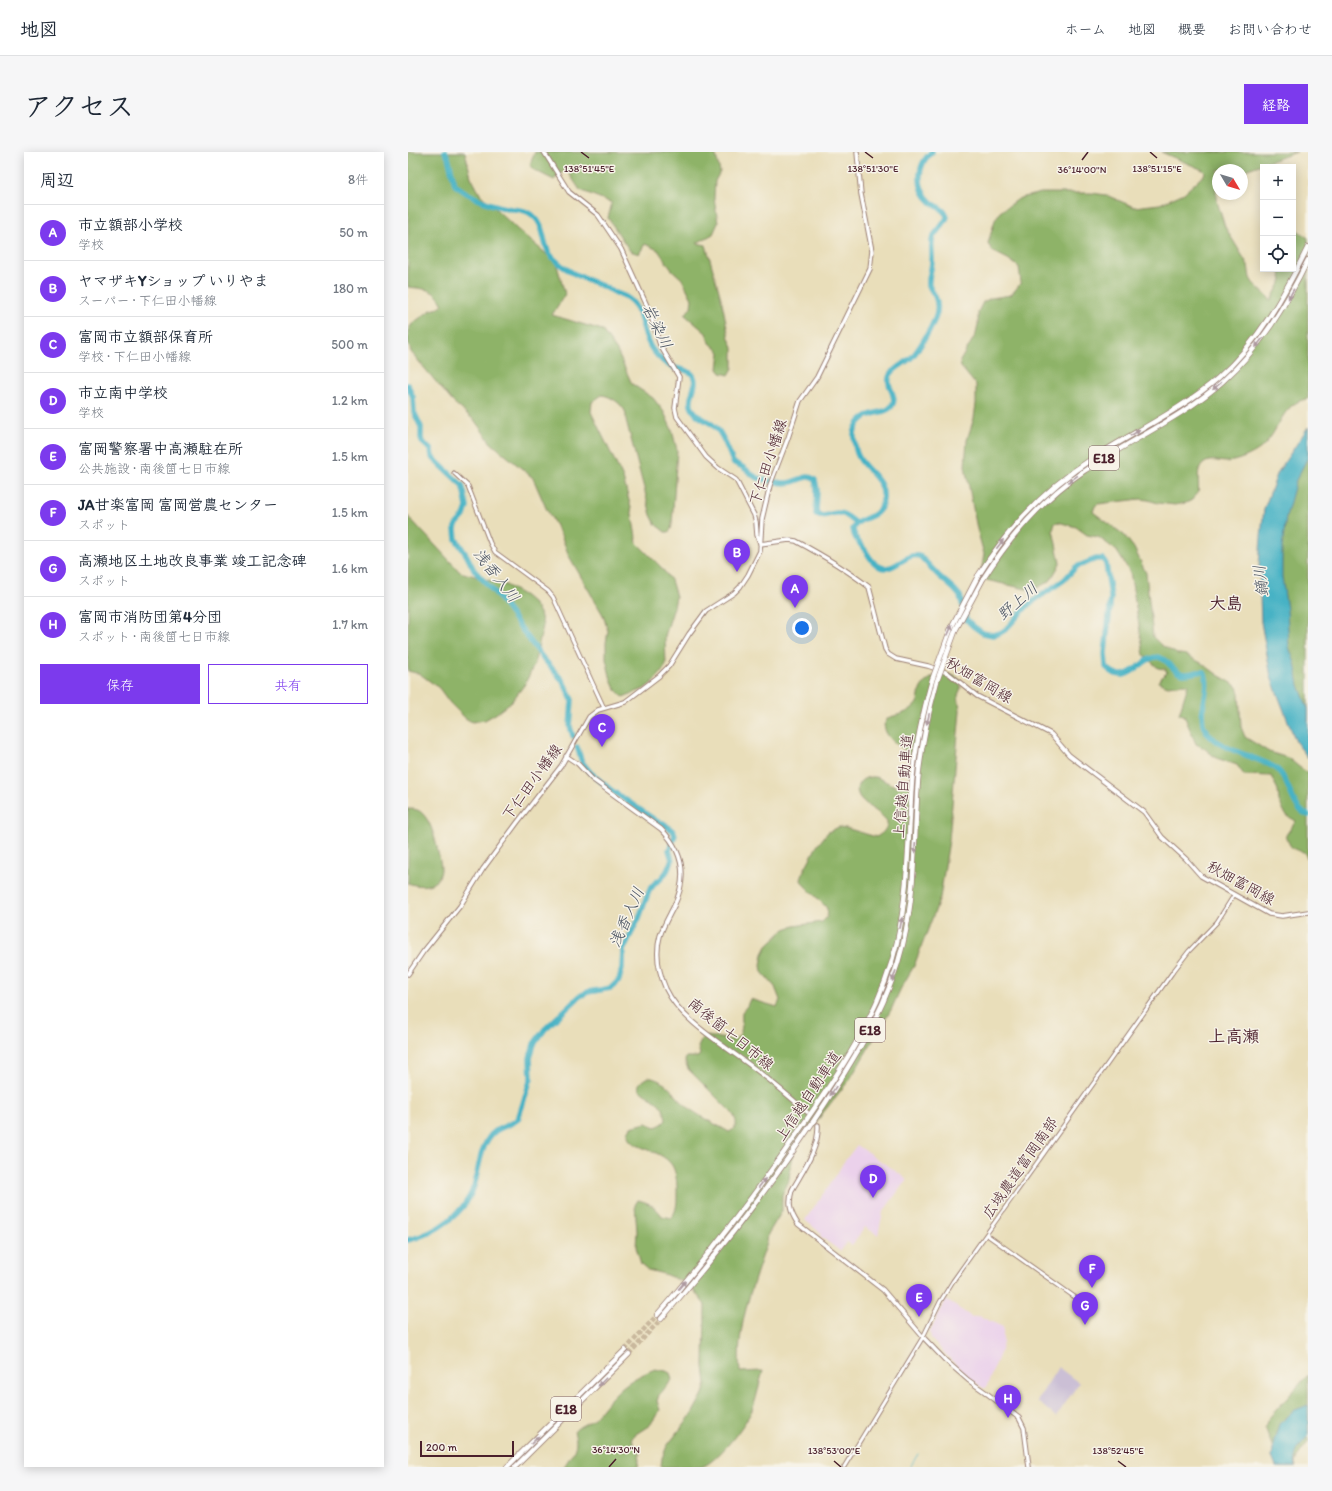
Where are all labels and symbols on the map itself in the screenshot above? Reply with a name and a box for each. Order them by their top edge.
text: 138°51'45"E [564,162,615,175]
text: 138°51'30"E [847,162,899,175]
text: 138°51'15"E [1132,162,1182,175]
text: 36°14'00"N [1058,163,1107,176]
north arrow [1212,164,1248,200]
one-way arrow [1287,288,1294,300]
water label: 岩染川 [638,300,677,352]
one-way arrow [1255,337,1263,348]
one-way arrow [1212,382,1223,390]
street label: 下仁田小幡線 [746,416,790,508]
one-way arrow [1129,430,1141,437]
road number: E18 [1089,446,1119,470]
one-way arrow [1067,475,1078,483]
one-way arrow [996,538,1004,549]
pin: B [724,539,750,572]
water label: 浅香入川 [469,544,524,606]
water label: 鏑川 [1249,564,1272,598]
pin: A [782,575,808,608]
water label: 野上川 [993,578,1042,624]
district label: 大島 [1209,593,1243,613]
your location [792,618,812,638]
one-way arrow [948,623,954,635]
street label: 秋畑富岡線 [942,653,1016,707]
one-way arrow [924,713,930,725]
pin: C [589,714,615,747]
street label: 上信越自動車道 [889,733,917,839]
street label: 下仁田小幡線 [498,740,566,824]
one-way arrow [912,842,918,855]
street label: 秋畑富岡線 [1204,857,1278,909]
water label: 浅香入川 [605,884,648,950]
one-way arrow [899,916,905,929]
one-way arrow [891,971,897,983]
street label: 南後箇七日市線 [685,994,777,1074]
road number: E18 [855,1018,885,1042]
district label: 上高瀬 [1209,1026,1260,1046]
street label: 上信越自動車道 [771,1047,845,1145]
one-way arrow [830,1085,837,1097]
street label: 広域農道富岡南部 [978,1114,1062,1222]
pin: D [860,1165,886,1198]
one-way arrow [758,1177,766,1188]
pin: F [1079,1255,1105,1288]
one-way arrow [678,1280,687,1291]
pin: E [906,1284,932,1317]
pin: G [1072,1292,1098,1325]
one-way arrow [597,1377,607,1387]
pin: H [995,1385,1021,1418]
road number: E18 [551,1397,581,1421]
one-way arrow [530,1435,540,1445]
scale bar [420,1439,514,1458]
text: 36°14'30"N [592,1443,640,1456]
text: 138°53'00"E [808,1444,861,1457]
text: 138°52'45"E [1092,1444,1144,1457]

